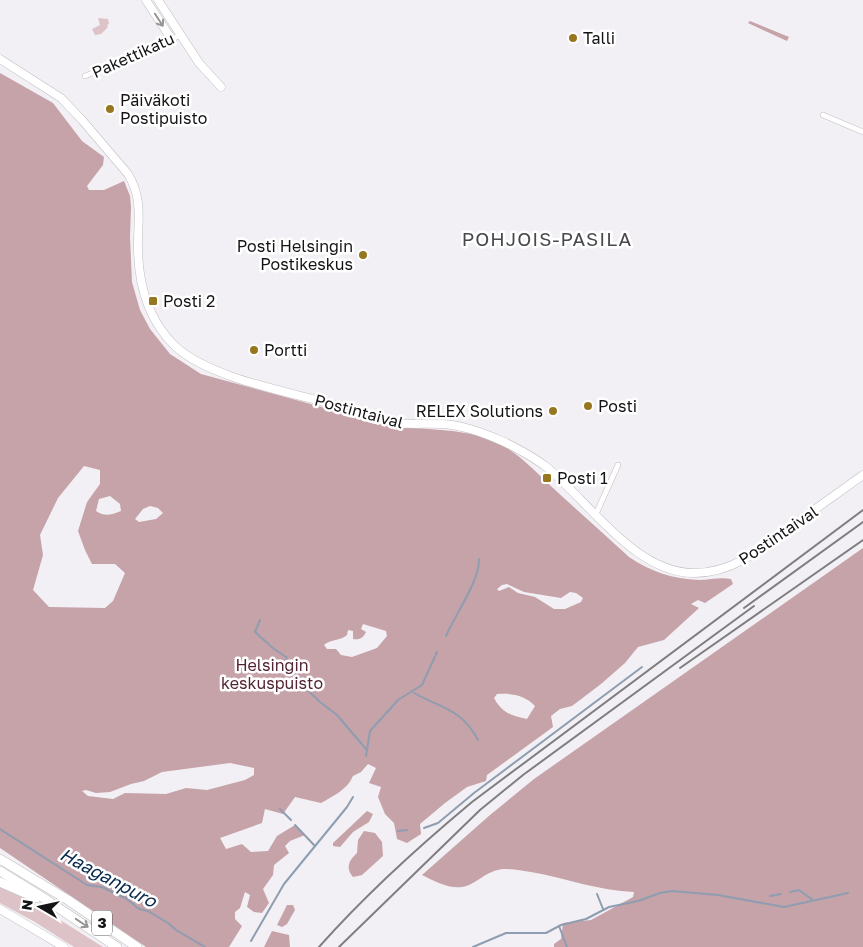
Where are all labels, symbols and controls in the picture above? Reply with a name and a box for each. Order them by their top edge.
one-way arrow [154,13,164,27]
street label: Pakettikatu [89,28,177,82]
place label: Talli [583,28,615,48]
marker: Talli [567,32,579,44]
place label: Päiväkoti Postipuisto [120,90,207,128]
marker: Päiväkoti Postipuisto [104,103,116,115]
district label: POHJOIS-PASILA [462,227,632,250]
place label: Posti Helsingin Postikeskus [237,236,353,274]
marker: Posti Helsingin Postikeskus [357,249,369,261]
place label: Posti 2 [163,291,215,311]
marker: Posti 2 [147,295,159,307]
place label: Portti [264,340,307,360]
marker: Portti [248,344,260,356]
street label: Postintaival [312,390,406,432]
place label: Posti [598,396,637,416]
marker: Posti [582,400,594,412]
place label: RELEX Solutions [416,401,543,421]
marker: RELEX Solutions [547,405,559,417]
place label: Posti 1 [557,468,608,488]
marker: Posti 1 [541,472,553,484]
street label: Postintaival [735,501,821,569]
park label: Helsingin keskuspuisto [221,655,323,693]
water label: Haaganpuro [57,843,161,912]
north arrow [15,882,65,932]
text: N [17,898,36,911]
road number: 3 [92,910,112,936]
one-way arrow [75,918,89,928]

